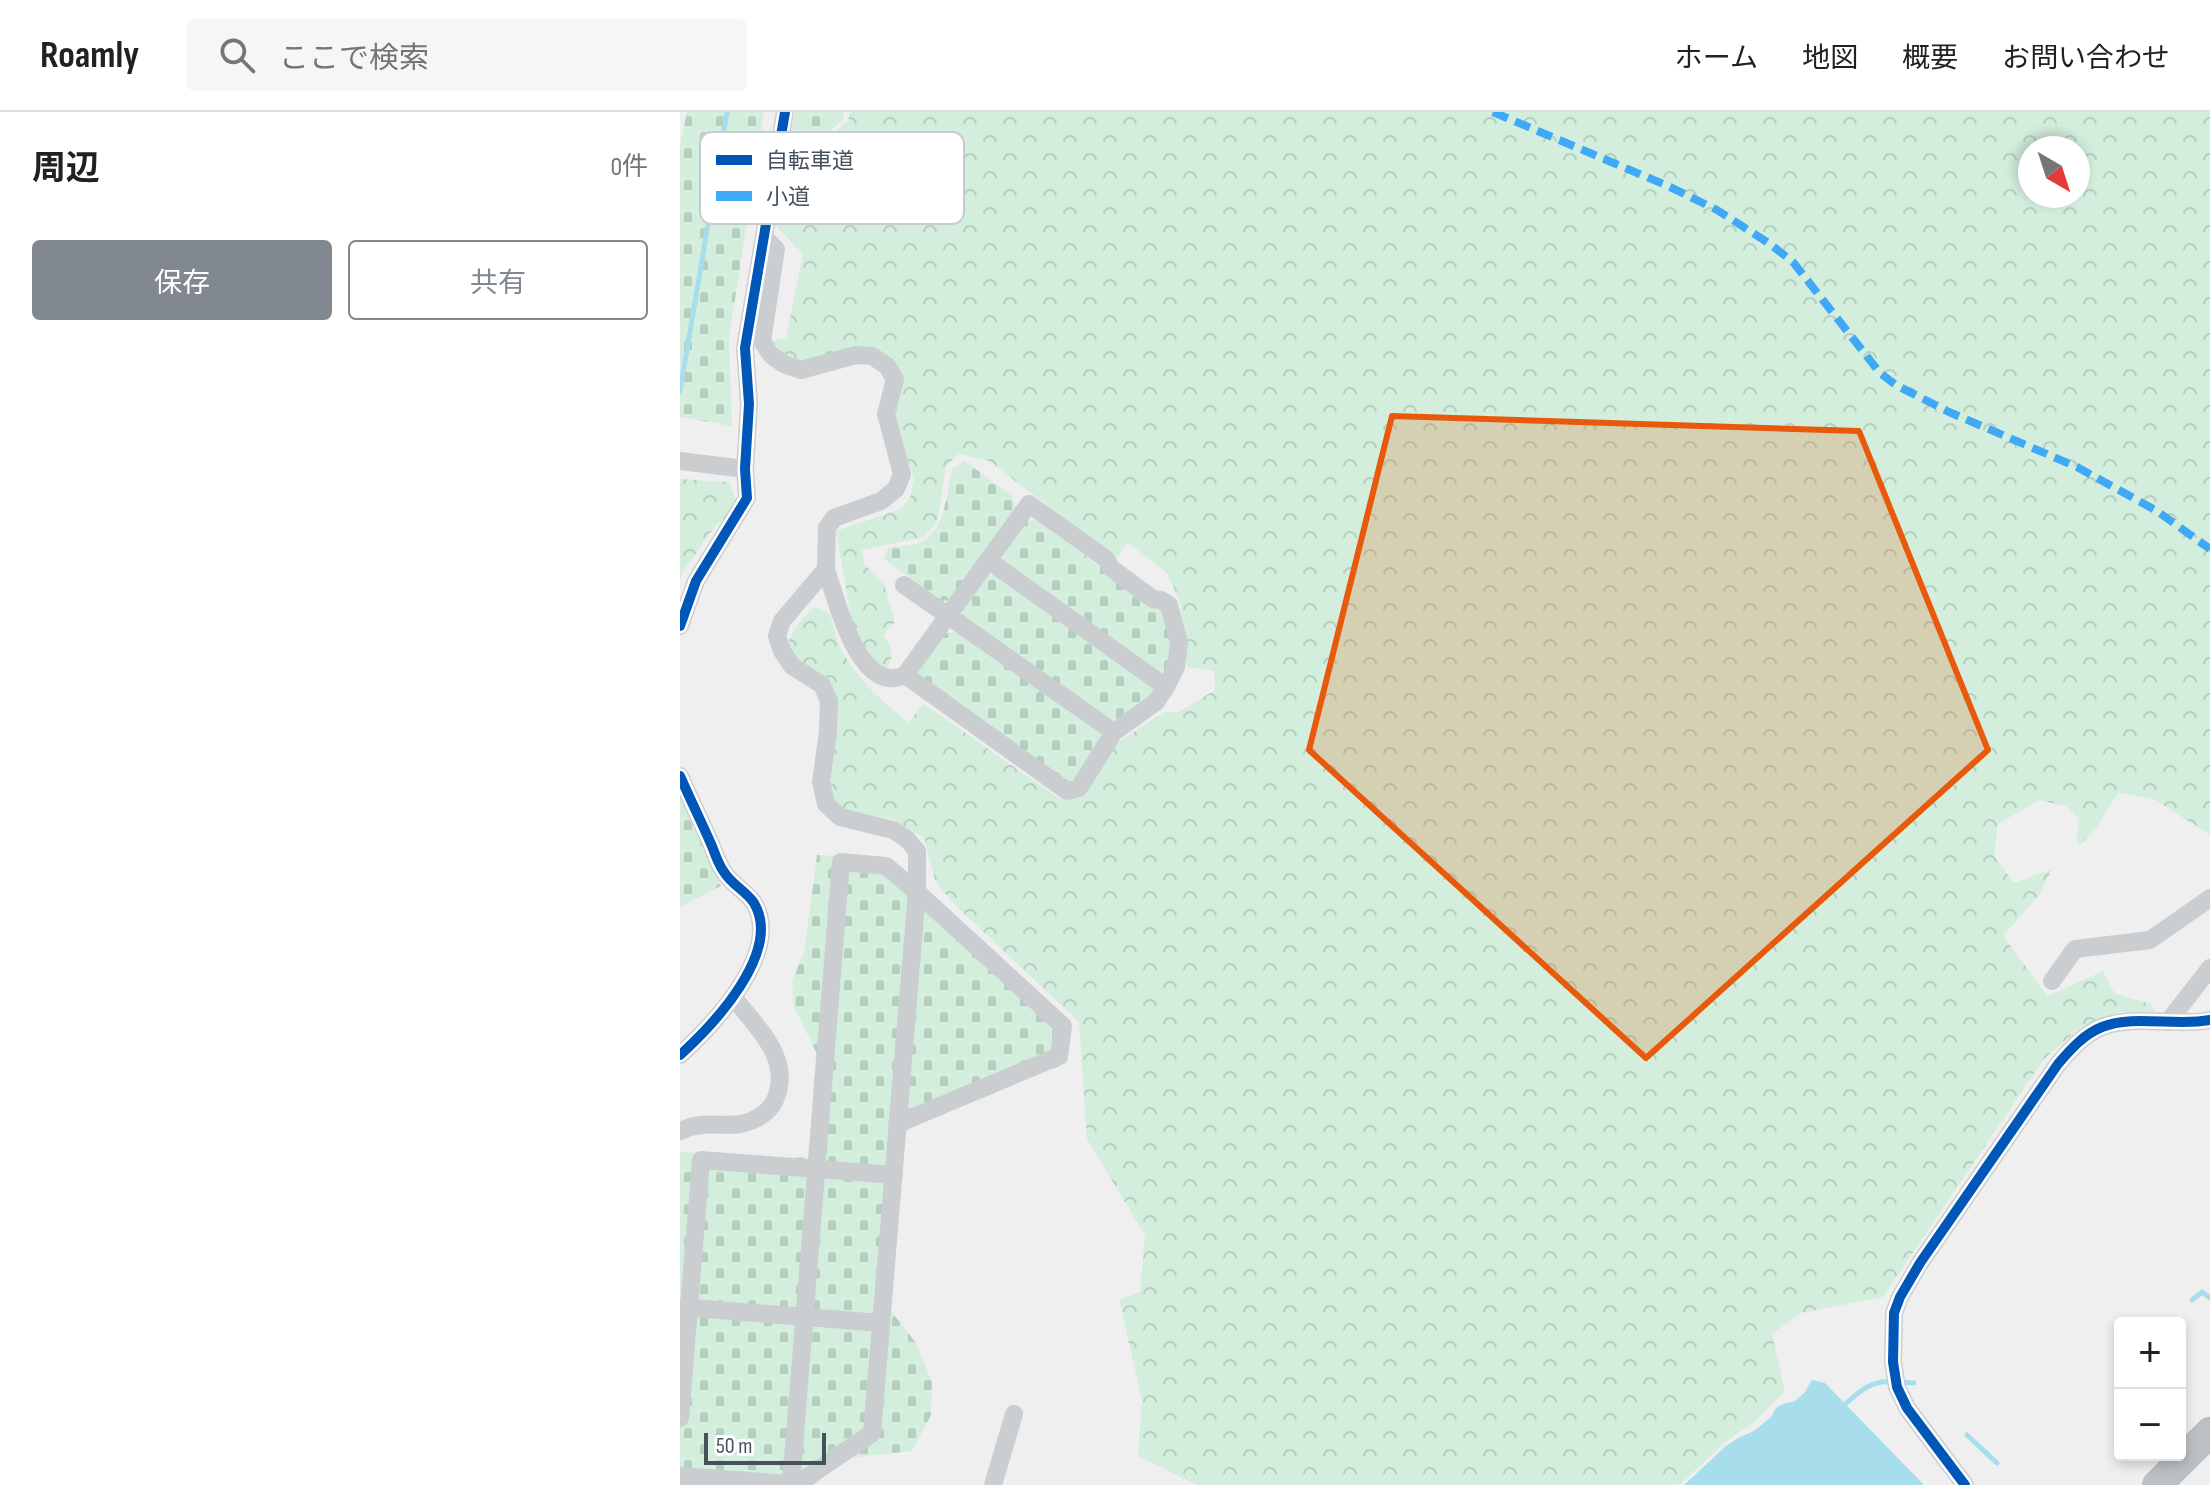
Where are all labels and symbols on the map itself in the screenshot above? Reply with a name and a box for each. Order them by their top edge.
legend [700,132,964,224]
north arrow [2018,136,2090,208]
text: 自転車道 [766,148,854,175]
text: 小道 [766,184,810,211]
scale bar [704,1429,826,1465]

